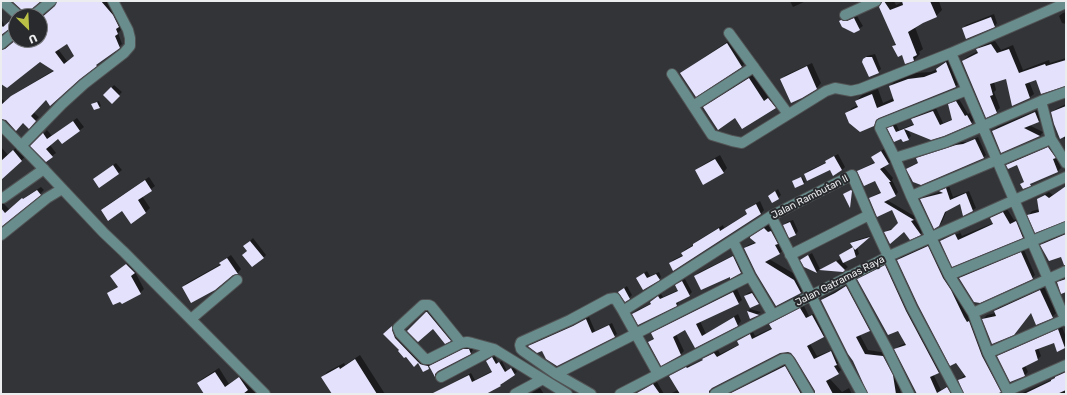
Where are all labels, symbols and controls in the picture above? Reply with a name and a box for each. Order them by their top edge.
north arrow [8,8,48,48]
text: U [26,31,39,46]
street label: Jalan Rambutan II [770,172,850,222]
street label: Jalan Gatramas Raya [793,253,887,309]

